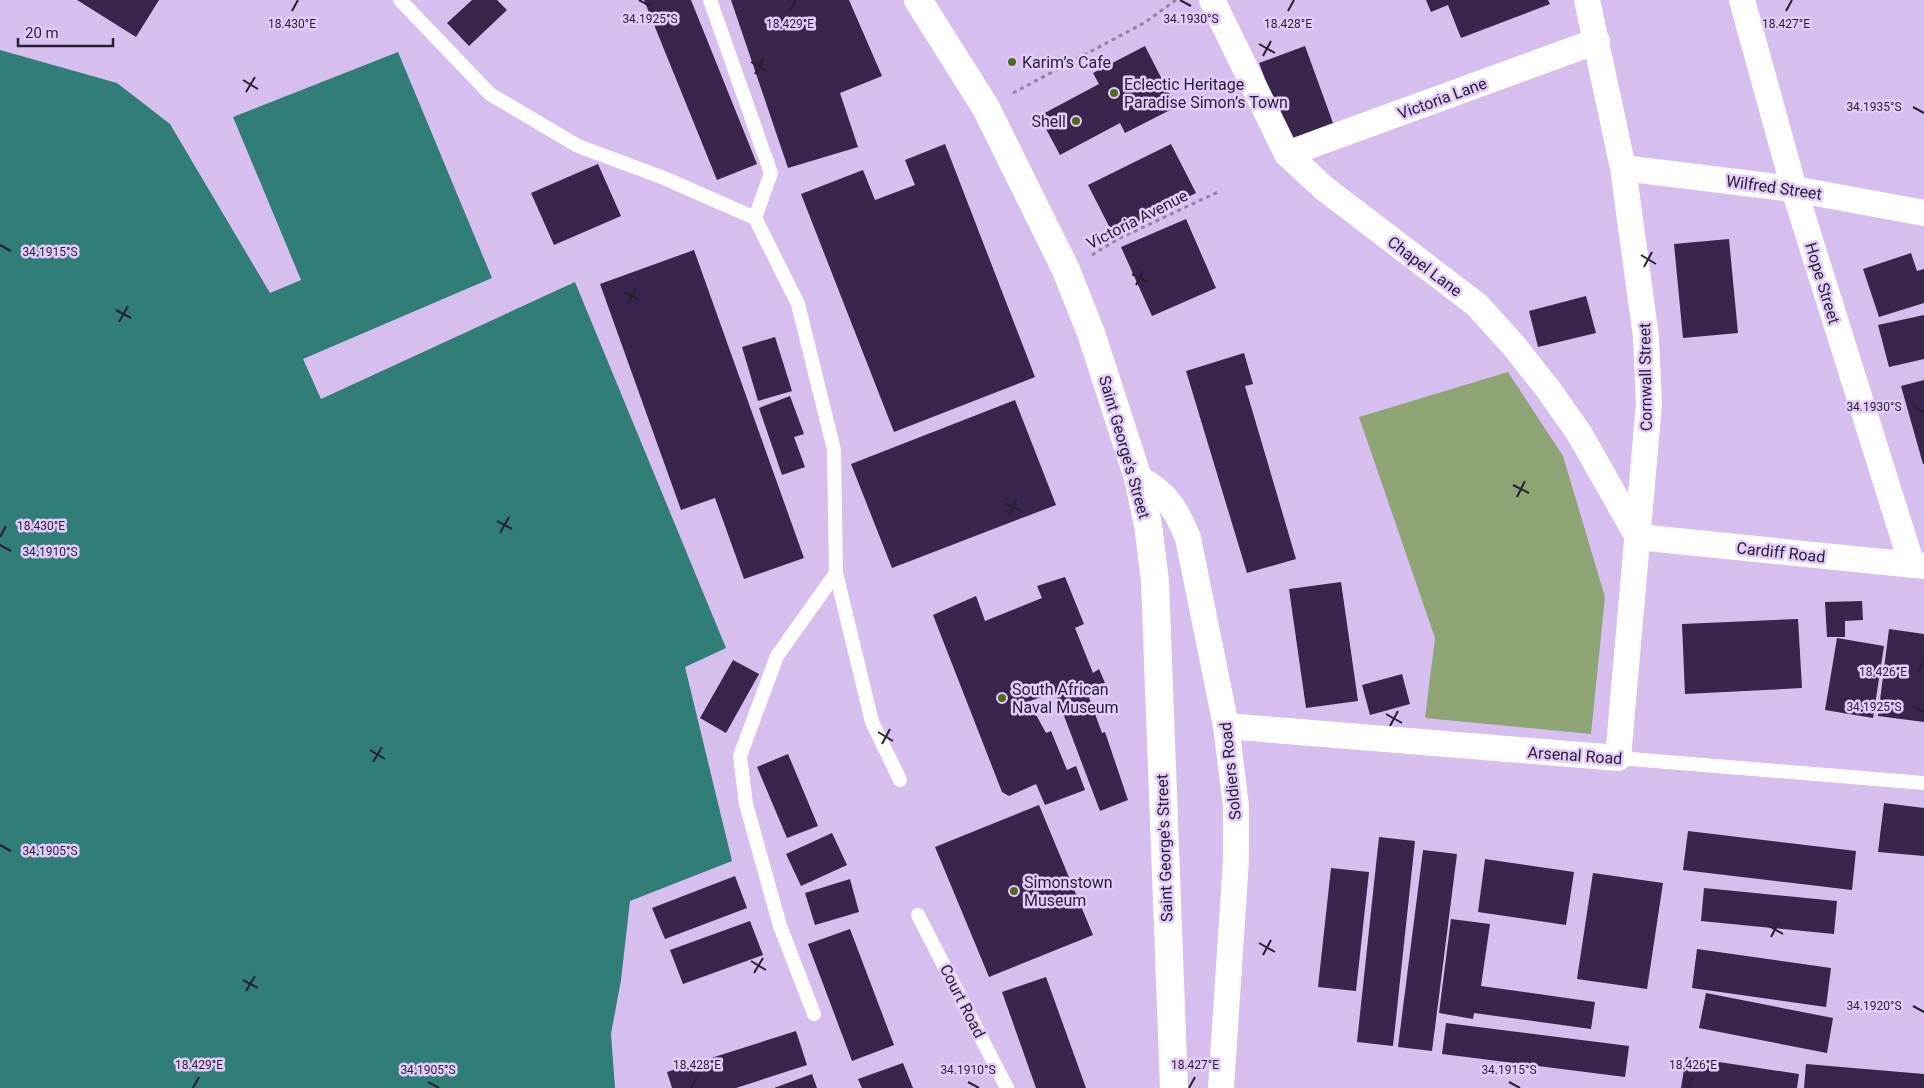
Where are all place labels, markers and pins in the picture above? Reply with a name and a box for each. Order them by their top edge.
place label: Karim’s Cafe [1022,53,1111,72]
marker: Karim’s Cafe [1006,56,1018,68]
place label: Eclectic Heritage Paradise Simon’s Town [1124,75,1288,112]
marker: Eclectic Heritage Paradise Simon’s Town [1108,87,1120,99]
place label: Shell [1031,112,1066,131]
marker: Shell [1070,115,1082,127]
place label: South African Naval Museum [1012,680,1119,717]
marker: South African Naval Museum [996,692,1008,704]
place label: Simonstown Museum [1024,873,1113,910]
marker: Simonstown Museum [1008,885,1020,897]

